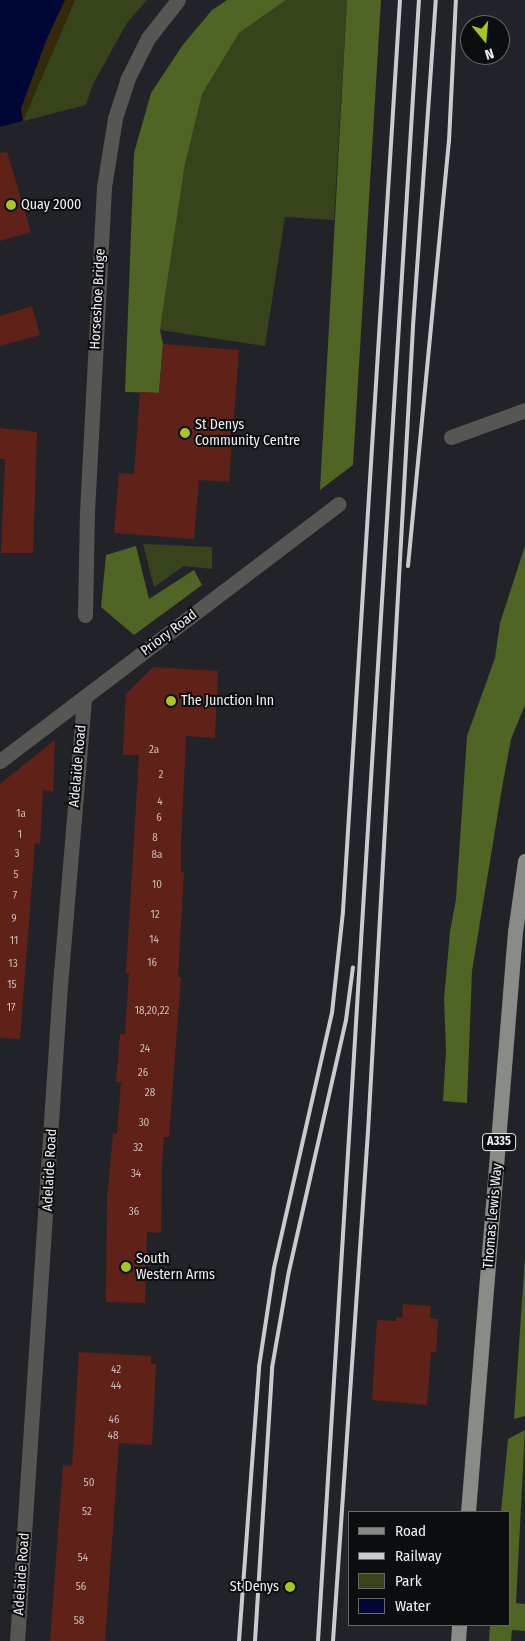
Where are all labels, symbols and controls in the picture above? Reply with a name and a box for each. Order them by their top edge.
north arrow [460,15,510,65]
text: N [483,45,496,63]
place label: Quay 2000 [21,197,81,213]
marker: Quay 2000 [5,199,17,211]
street label: Horseshoe Bridge [87,248,109,350]
place label: St Denys Community Centre [195,417,300,450]
marker: St Denys Community Centre [179,427,191,439]
street label: Priory Road [137,606,201,660]
place label: The Junction Inn [181,693,274,709]
marker: The Junction Inn [165,695,177,707]
street label: Adelaide Road [66,724,90,808]
house number: 2a [149,743,159,757]
house number: 2 [159,768,163,782]
house number: 4 [157,795,163,809]
house number: 1a [16,807,26,821]
house number: 6 [156,811,162,825]
house number: 1 [18,828,22,842]
house number: 8 [152,831,158,845]
house number: 3 [15,847,19,861]
house number: 8a [152,848,162,862]
house number: 5 [13,868,19,882]
house number: 10 [152,878,162,892]
house number: 7 [13,889,17,903]
house number: 12 [150,908,160,922]
house number: 9 [11,912,17,926]
house number: 14 [149,933,159,947]
house number: 11 [10,934,18,948]
house number: 16 [147,956,157,970]
house number: 13 [8,957,18,971]
house number: 15 [7,978,17,992]
house number: 17 [7,1001,15,1015]
house number: 18,20,22 [135,1004,169,1018]
house number: 24 [140,1042,150,1056]
house number: 26 [138,1066,148,1080]
house number: 28 [145,1086,155,1100]
house number: 30 [139,1116,149,1130]
street label: Adelaide Road [39,1128,61,1212]
road number: A335 [482,1132,516,1152]
house number: 32 [133,1141,143,1155]
street label: Thomas Lewis Way [480,1163,506,1269]
house number: 34 [131,1167,141,1181]
house number: 36 [129,1205,139,1219]
place label: South Western Arms [136,1251,215,1284]
marker: South Western Arms [120,1261,132,1273]
house number: 42 [111,1363,121,1377]
house number: 44 [111,1379,121,1393]
house number: 46 [109,1413,119,1427]
house number: 48 [108,1429,118,1443]
house number: 50 [84,1476,94,1490]
house number: 52 [82,1505,92,1519]
legend [348,1511,510,1626]
text: Road [395,1522,426,1540]
street label: Adelaide Road [11,1532,33,1616]
text: Railway [395,1547,442,1565]
house number: 54 [78,1551,88,1565]
text: Park [395,1572,422,1590]
place label: St Denys [230,1579,279,1595]
house number: 56 [76,1580,86,1594]
marker: St Denys [283,1580,297,1594]
text: Water [395,1597,430,1615]
house number: 58 [74,1614,84,1628]

